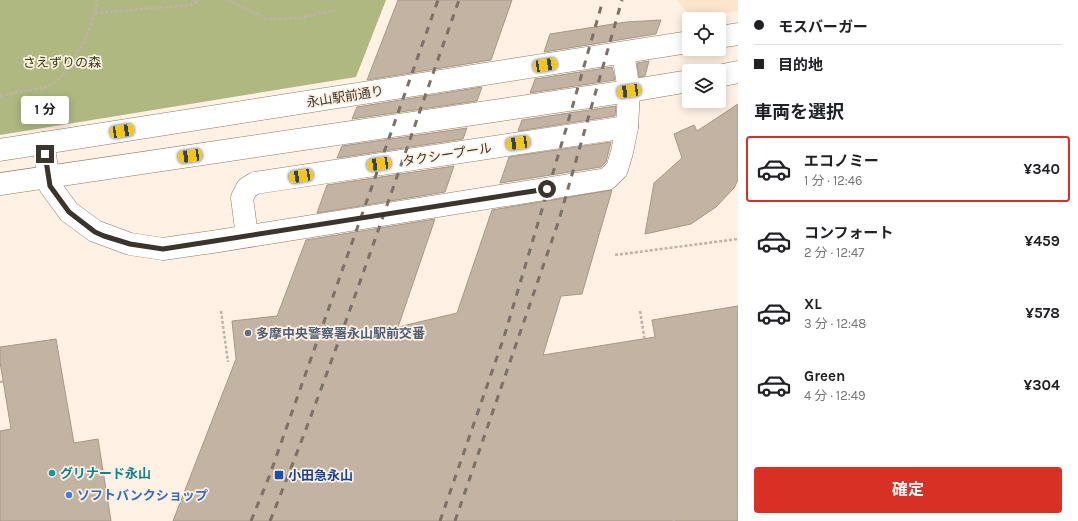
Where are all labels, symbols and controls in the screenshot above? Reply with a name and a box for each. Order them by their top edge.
map controls [682,12,726,108]
button: locate [682,12,726,56]
text: モスバーガー [778,18,868,36]
park label: さえずりの森 [23,55,101,70]
text: 目的地 [778,56,823,74]
car [532,57,558,73]
button: layers [682,64,726,108]
street label: 永山駅前通り [305,83,385,110]
car [616,83,642,99]
callout: 1 分 [21,96,69,124]
text: 車両を選択 [754,101,844,123]
text: 1 分 [35,102,55,117]
car [109,123,135,139]
car [505,135,531,151]
street label: タクシープール [401,140,493,169]
route end [36,145,54,163]
car [177,148,203,164]
icon: car [756,151,792,187]
text: エコノミー [804,152,879,170]
car [366,156,392,172]
text: ¥340 [1023,160,1060,178]
car [288,168,314,184]
text: 1 分 · 12:46 [804,173,862,188]
route start [538,180,556,198]
icon: car [756,223,792,259]
text: コンフォート [804,224,894,242]
text: ¥459 [1024,232,1060,250]
text: 2 分 · 12:47 [804,245,864,260]
icon: car [756,295,792,331]
text: XL [804,295,822,313]
text: ¥578 [1025,304,1060,322]
text: 3 分 · 12:48 [804,316,866,331]
place label: 多摩中央警察署永山駅前交番 [256,326,425,341]
marker: 多摩中央警察署永山駅前交番 [243,328,253,338]
icon: car [756,367,792,403]
text: Green [804,367,845,385]
text: ¥304 [1023,376,1060,394]
text: 4 分 · 12:49 [804,388,865,403]
place label: グリナード永山 [60,466,151,481]
button: 確定 [754,467,1062,513]
marker: グリナード永山 [47,468,57,478]
place label: 小田急永山 [288,468,353,483]
marker: 小田急永山 [273,469,285,481]
place label: ソフトバンクショップ [77,488,208,503]
marker: ソフトバンクショップ [64,490,74,500]

